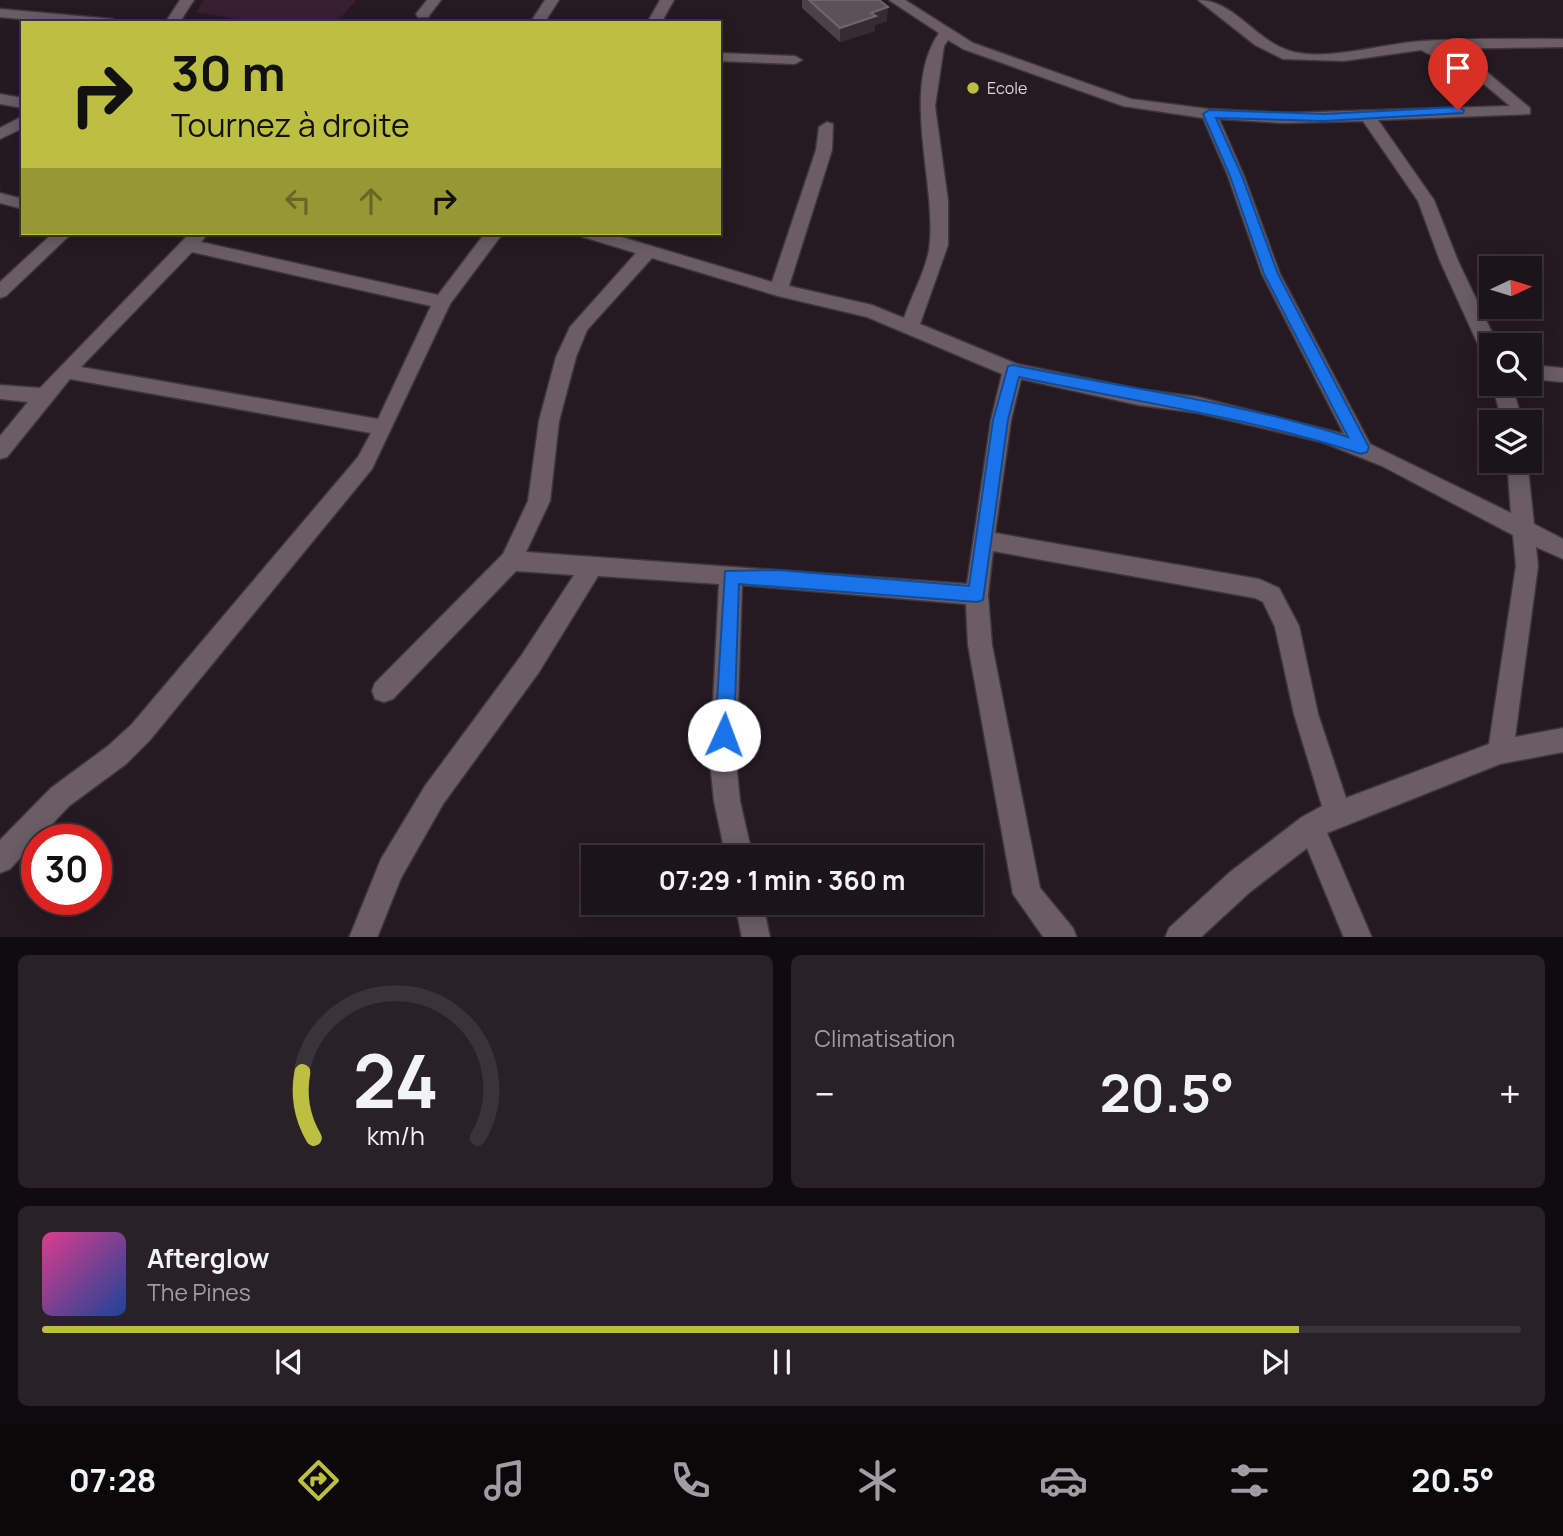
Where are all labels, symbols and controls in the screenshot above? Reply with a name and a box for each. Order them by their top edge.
pin [1428,38,1488,110]
text: 30 m [171,39,286,106]
icon: right [56,49,147,140]
icon: arrive [1439,49,1477,87]
place label: Ecole [987,77,1027,99]
marker: Ecole [965,80,981,96]
text: Tournez à droite [171,103,410,147]
icon: left [279,182,317,220]
icon: ahead [352,182,390,220]
icon: right [425,182,463,220]
north arrow [1479,256,1542,318]
map controls [1479,256,1542,473]
button: search [1479,333,1542,396]
button: layers [1479,410,1542,473]
position arrow [687,698,761,772]
speed limit sign: 30 [21,824,112,915]
text: 07:29 · 1 min · 360 m [659,862,905,898]
text: Climatisation [815,1022,955,1054]
text: 24 [352,1030,438,1130]
text: 20.5° [1100,1057,1234,1128]
text: − [815,1067,835,1119]
text: + [1499,1067,1521,1119]
text: km/h [366,1117,424,1152]
text: Afterglow [147,1240,269,1276]
text: The Pines [147,1276,251,1308]
icon: previous [270,1343,308,1381]
icon: pause [763,1343,801,1381]
icon: next [1256,1343,1294,1381]
icon: directions [294,1456,343,1505]
icon: music [480,1456,529,1505]
icon: phone [666,1456,715,1505]
icon: climate [853,1456,902,1505]
icon: car [1039,1456,1088,1505]
icon: filters [1225,1456,1274,1505]
text: 07:28 [69,1458,156,1502]
text: 20.5° [1411,1458,1494,1502]

